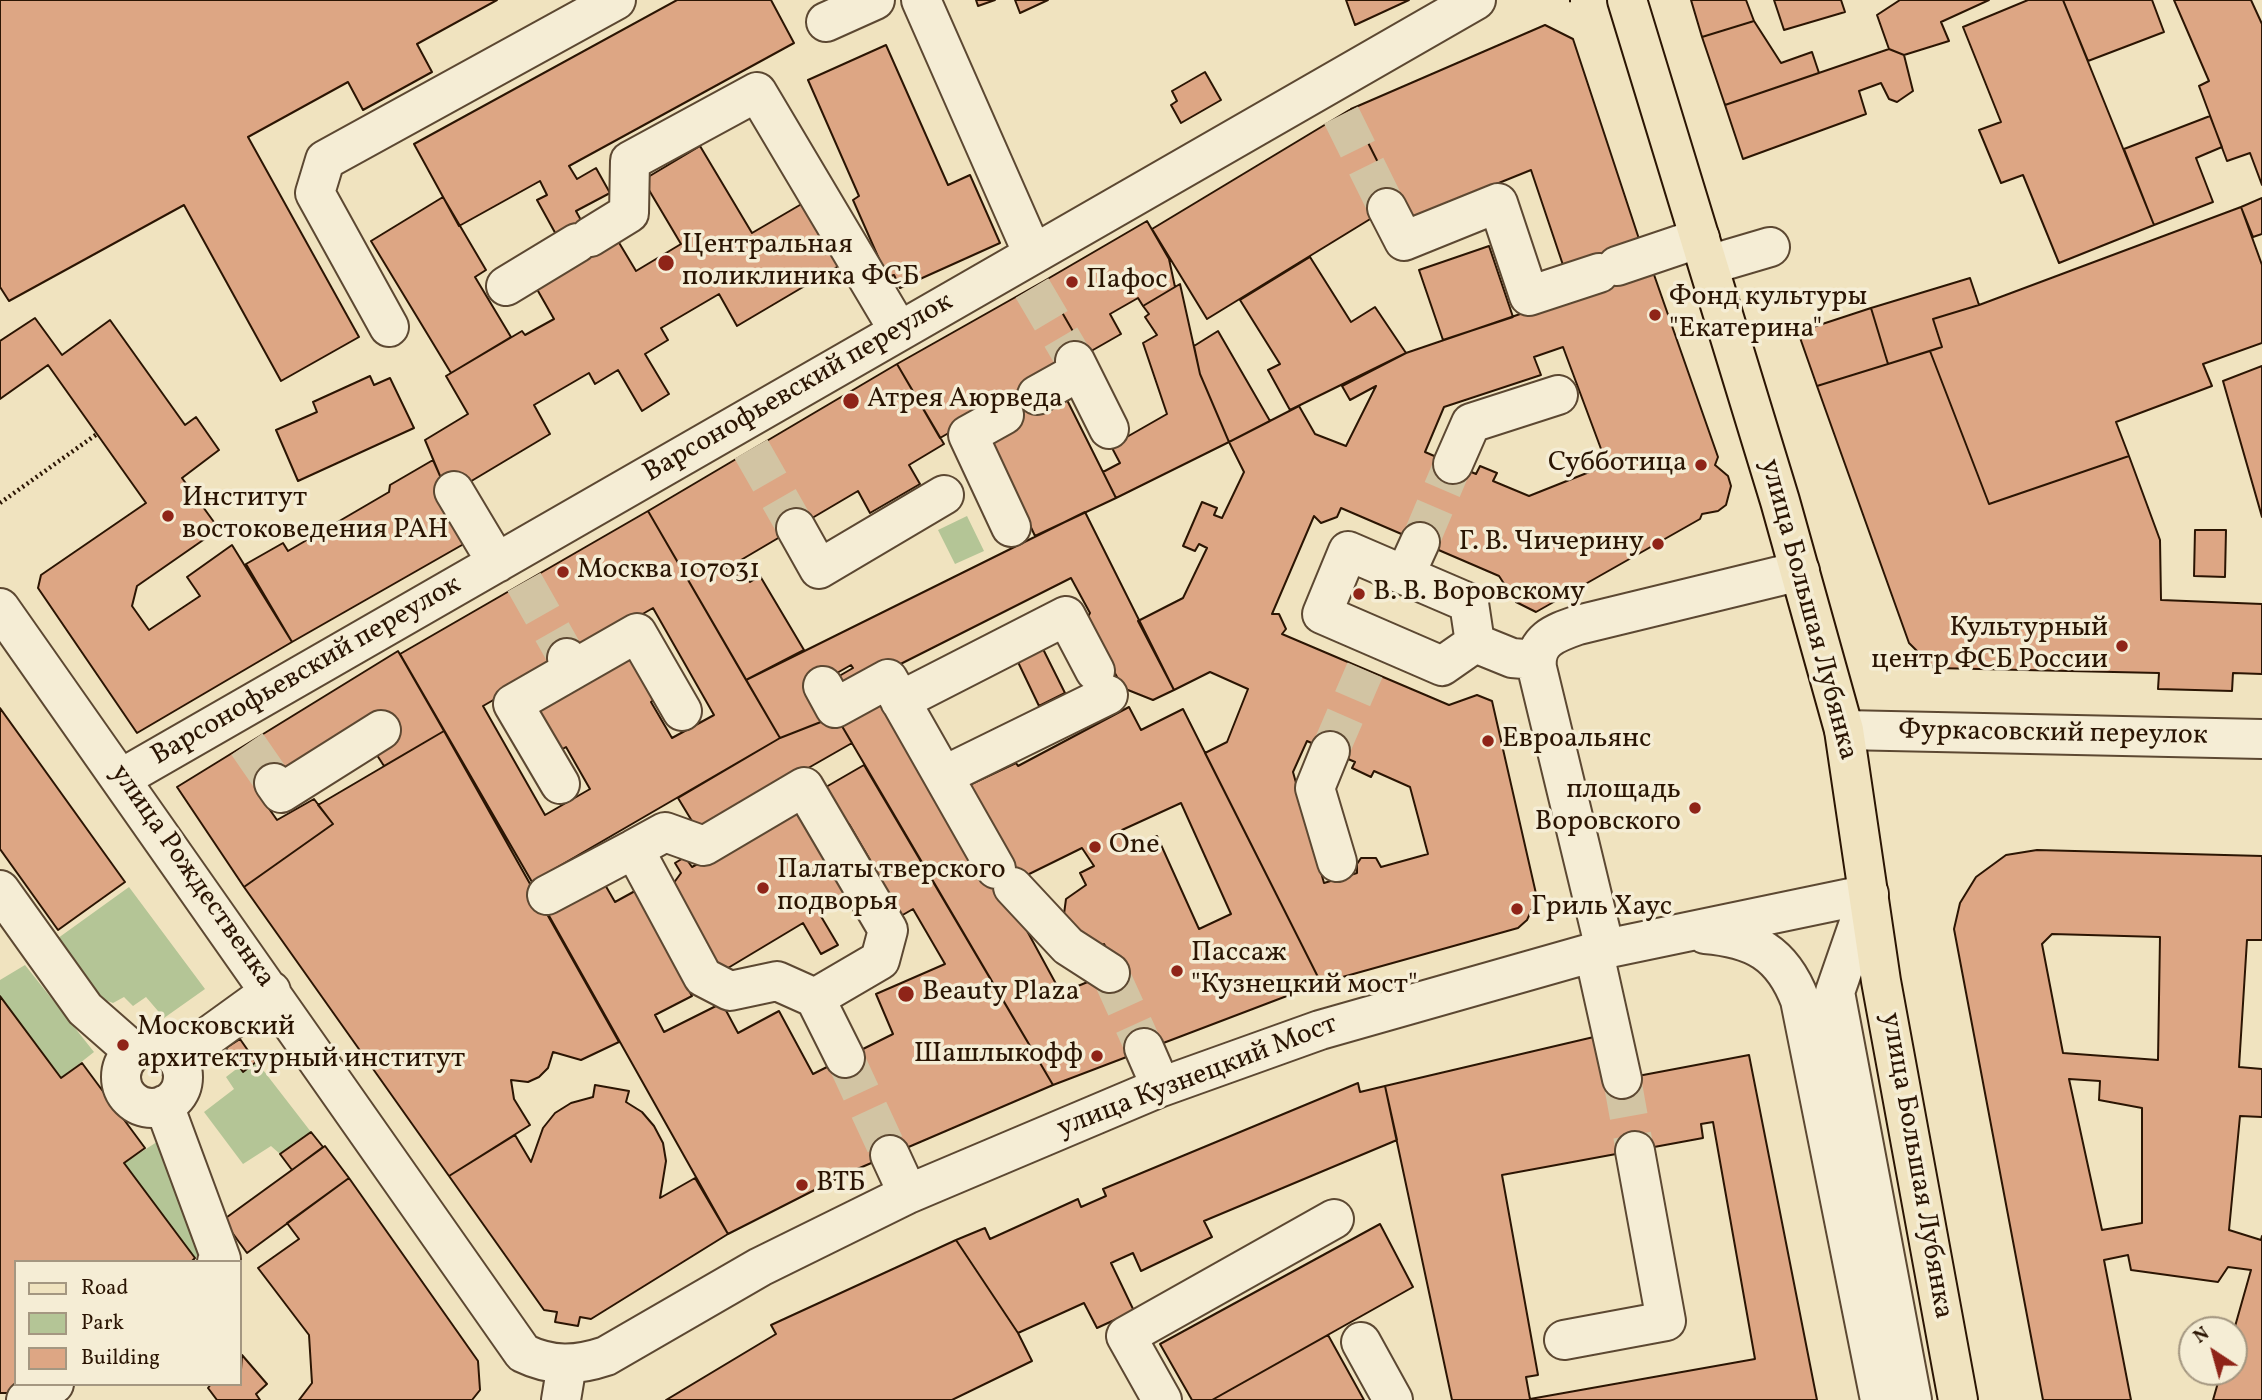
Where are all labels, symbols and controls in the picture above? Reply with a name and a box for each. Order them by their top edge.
place label: Центральная поликлиника ФСБ [682,230,919,296]
marker: Центральная поликлиника ФСБ [656,253,676,273]
place label: Пафос [1086,265,1168,299]
marker: Пафос [1064,274,1080,290]
place label: Фонд культуры "Екатерина" [1669,282,1867,348]
street label: Варсонофьевский переулок [638,287,960,491]
marker: Фонд культуры "Екатерина" [1647,307,1663,323]
place label: Атрея Аюрведа [867,384,1063,418]
marker: Атрея Аюрведа [841,391,861,411]
place label: Субботица [1548,448,1687,482]
street label: улица Большая Лубянка [1751,456,1863,764]
marker: Субботица [1693,457,1709,473]
place label: Институт востоковедения РАН [182,483,449,549]
marker: Институт востоковедения РАН [160,508,176,524]
place label: Г. В. Чичерину [1459,527,1644,561]
marker: Г. В. Чичерину [1650,536,1666,552]
place label: Москва 107031 [577,555,760,589]
marker: Москва 107031 [555,564,571,580]
street label: Варсонофьевский переулок [146,570,468,774]
place label: В. В. Воровскому [1373,577,1585,611]
marker: В. В. Воровскому [1351,586,1367,602]
place label: Культурный центр ФСБ России [1871,613,2108,679]
marker: Культурный центр ФСБ России [2114,638,2130,654]
street label: Фуркасовский переулок [1898,716,2208,754]
place label: Евроальянс [1502,724,1651,758]
marker: Евроальянс [1480,733,1496,749]
street label: улица Рождественка [101,759,281,995]
place label: площадь Воровского [1535,775,1681,841]
marker: площадь Воровского [1687,800,1703,816]
place label: One [1109,830,1159,864]
marker: One [1087,839,1103,855]
place label: Палаты тверского подворья [777,855,1006,921]
marker: Палаты тверского подворья [755,880,771,896]
place label: Гриль Хаус [1531,892,1672,926]
marker: Гриль Хаус [1509,901,1525,917]
place label: Пассаж "Кузнецкий мост" [1191,938,1418,1004]
marker: Пассаж "Кузнецкий мост" [1169,963,1185,979]
place label: Beauty Plaza [922,977,1080,1011]
marker: Beauty Plaza [896,984,916,1004]
street label: улица Кузнецкий Мост [1053,1009,1343,1147]
street label: улица Большая Лубянка [1872,1010,1958,1322]
place label: Московский архитектурный институт [137,1012,465,1078]
marker: Московский архитектурный институт [115,1037,131,1053]
place label: Шашлыкофф [914,1039,1083,1073]
marker: Шашлыкофф [1089,1048,1105,1064]
place label: ВТБ [816,1168,866,1202]
marker: ВТБ [794,1177,810,1193]
legend [14,1260,242,1386]
text: Road [81,1274,128,1303]
text: Park [81,1309,124,1338]
north arrow [2178,1316,2248,1386]
text: N [2189,1321,2215,1350]
text: Building [81,1344,160,1373]

